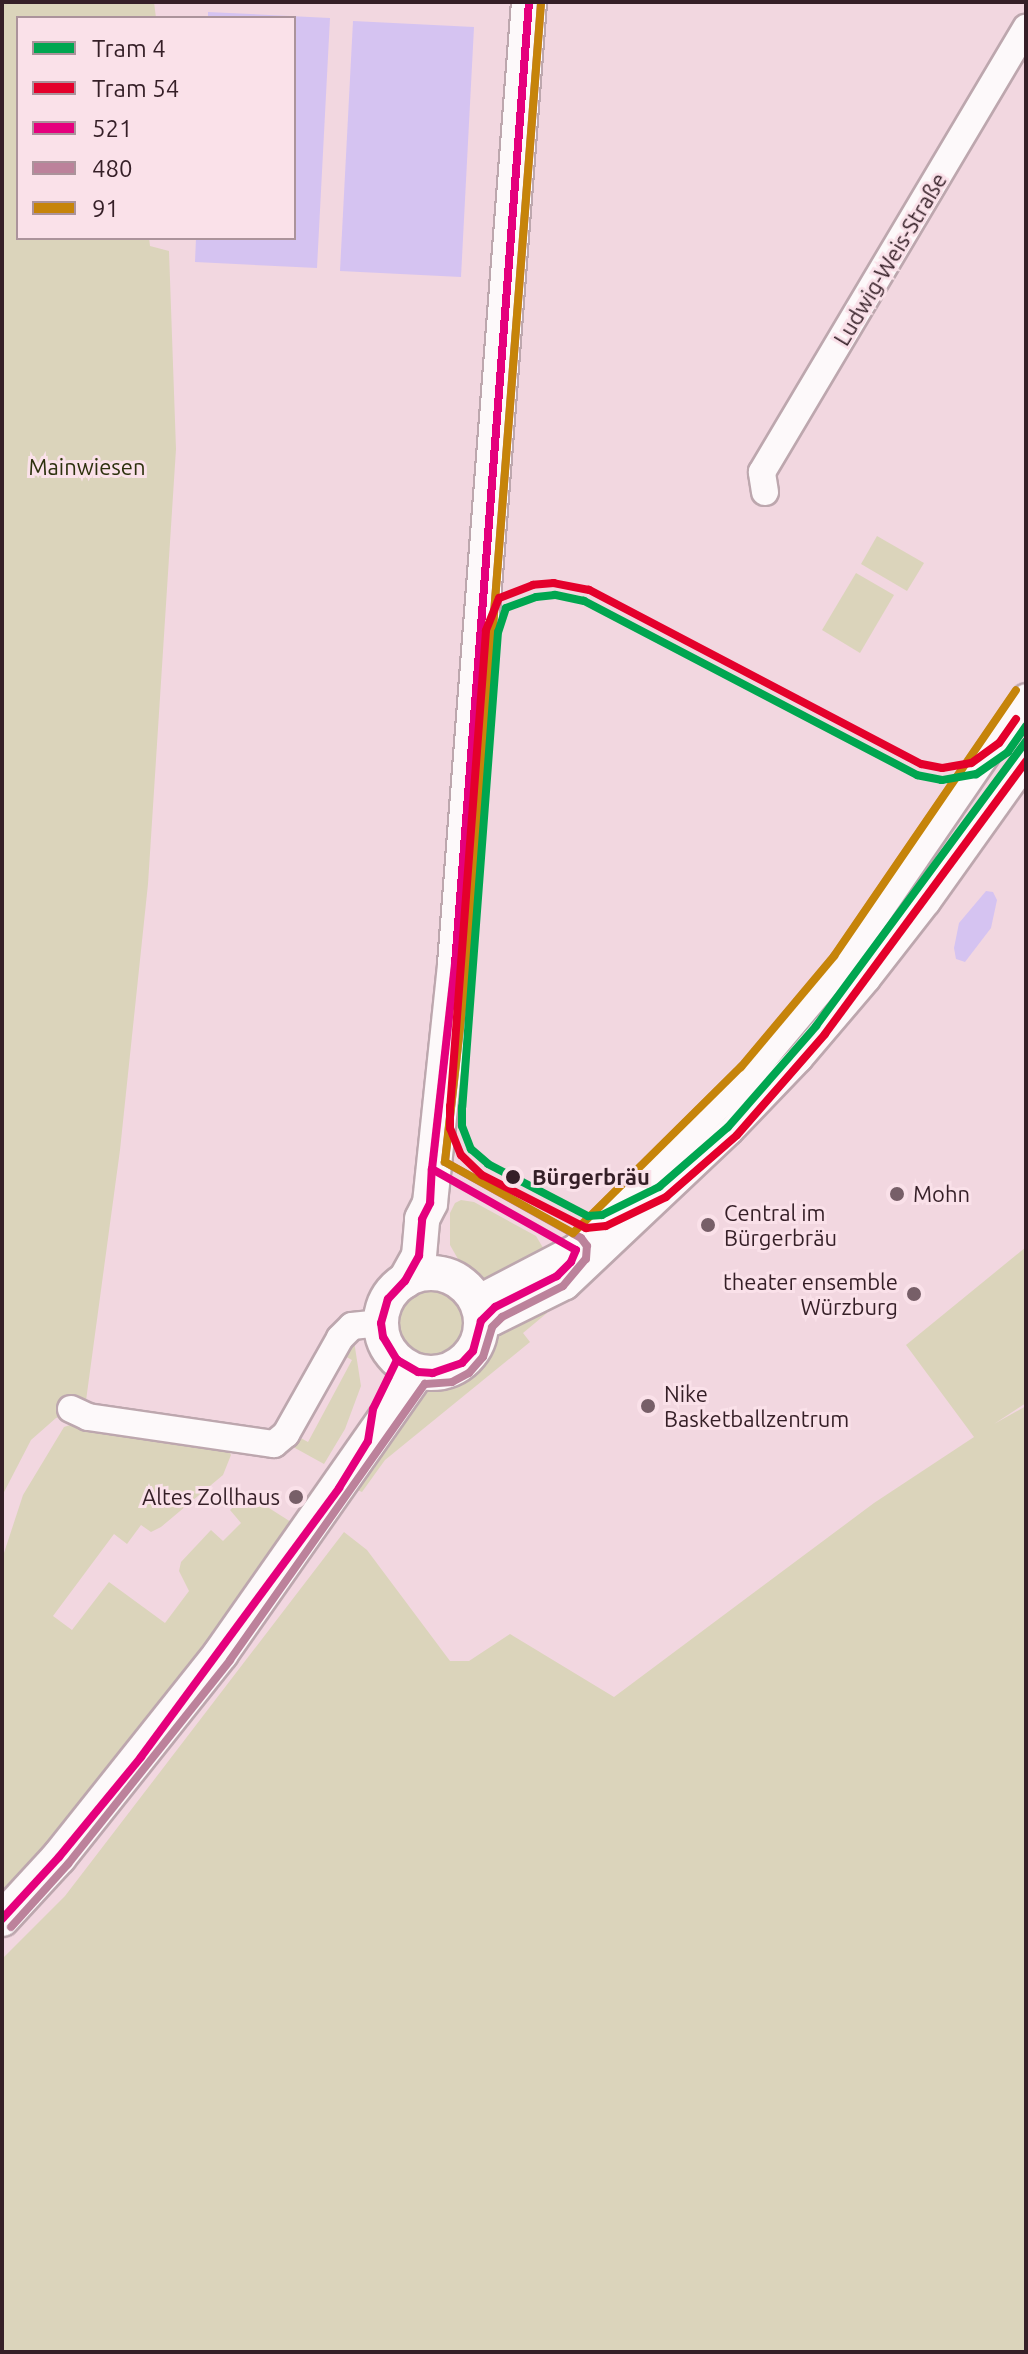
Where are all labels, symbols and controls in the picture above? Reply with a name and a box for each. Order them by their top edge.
legend [16,16,296,240]
text: Tram 4 [92,35,166,62]
text: Tram 54 [92,75,179,102]
text: 521 [92,115,133,142]
text: 480 [92,155,133,182]
street label: Ludwig-Weis-Straße [828,168,952,350]
text: 91 [92,195,119,222]
park label: Mainwiesen [28,454,146,480]
place label: Bürgerbräu [532,1164,650,1190]
marker: Bürgerbräu [501,1165,525,1189]
place label: Mohn [913,1181,970,1207]
marker: Mohn [888,1185,906,1203]
place label: Central im Bürgerbräu [724,1199,837,1250]
marker: Central im Bürgerbräu [699,1216,717,1234]
place label: theater ensemble Würzburg [723,1268,898,1320]
marker: theater ensemble Würzburg [905,1285,923,1303]
place label: Nike Basketballzentrum [664,1380,849,1432]
marker: Nike Basketballzentrum [639,1397,657,1415]
place label: Altes Zollhaus [142,1484,280,1510]
marker: Altes Zollhaus [287,1488,305,1506]

